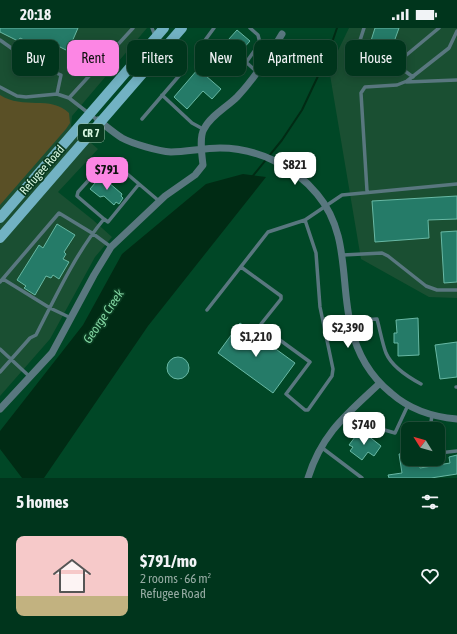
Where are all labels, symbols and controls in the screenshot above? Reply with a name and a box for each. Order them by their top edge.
text: 20:18 [20,6,51,23]
chip: Buy [12,40,59,76]
chip: Rent [67,40,119,76]
chip: Filters [127,40,187,76]
chip: New [195,40,246,76]
chip: Apartment [254,40,337,76]
chip: House [345,40,406,76]
road number: CR 7 [78,124,104,142]
street label: Refugee Road [17,142,67,198]
pin: $821 [271,152,319,186]
pin: $791 [83,157,131,191]
text: $821 [283,157,307,172]
text: $791 [95,162,119,177]
water label: George Creek [80,286,127,346]
pin: $2,390 [315,315,381,349]
text: $2,390 [332,320,364,335]
pin: $1,210 [223,324,289,358]
text: $1,210 [240,329,272,344]
pin: $740 [340,412,388,446]
text: $740 [352,417,376,432]
north arrow [401,422,445,466]
map controls [401,422,445,466]
icon: filters [419,491,441,513]
text: 5 homes [16,492,69,512]
text: $791/mo [140,551,197,571]
icon: home [48,552,96,600]
icon: heart [419,565,441,587]
text: 2 rooms · 66 m² [140,571,211,586]
text: Refugee Road [140,586,206,601]

